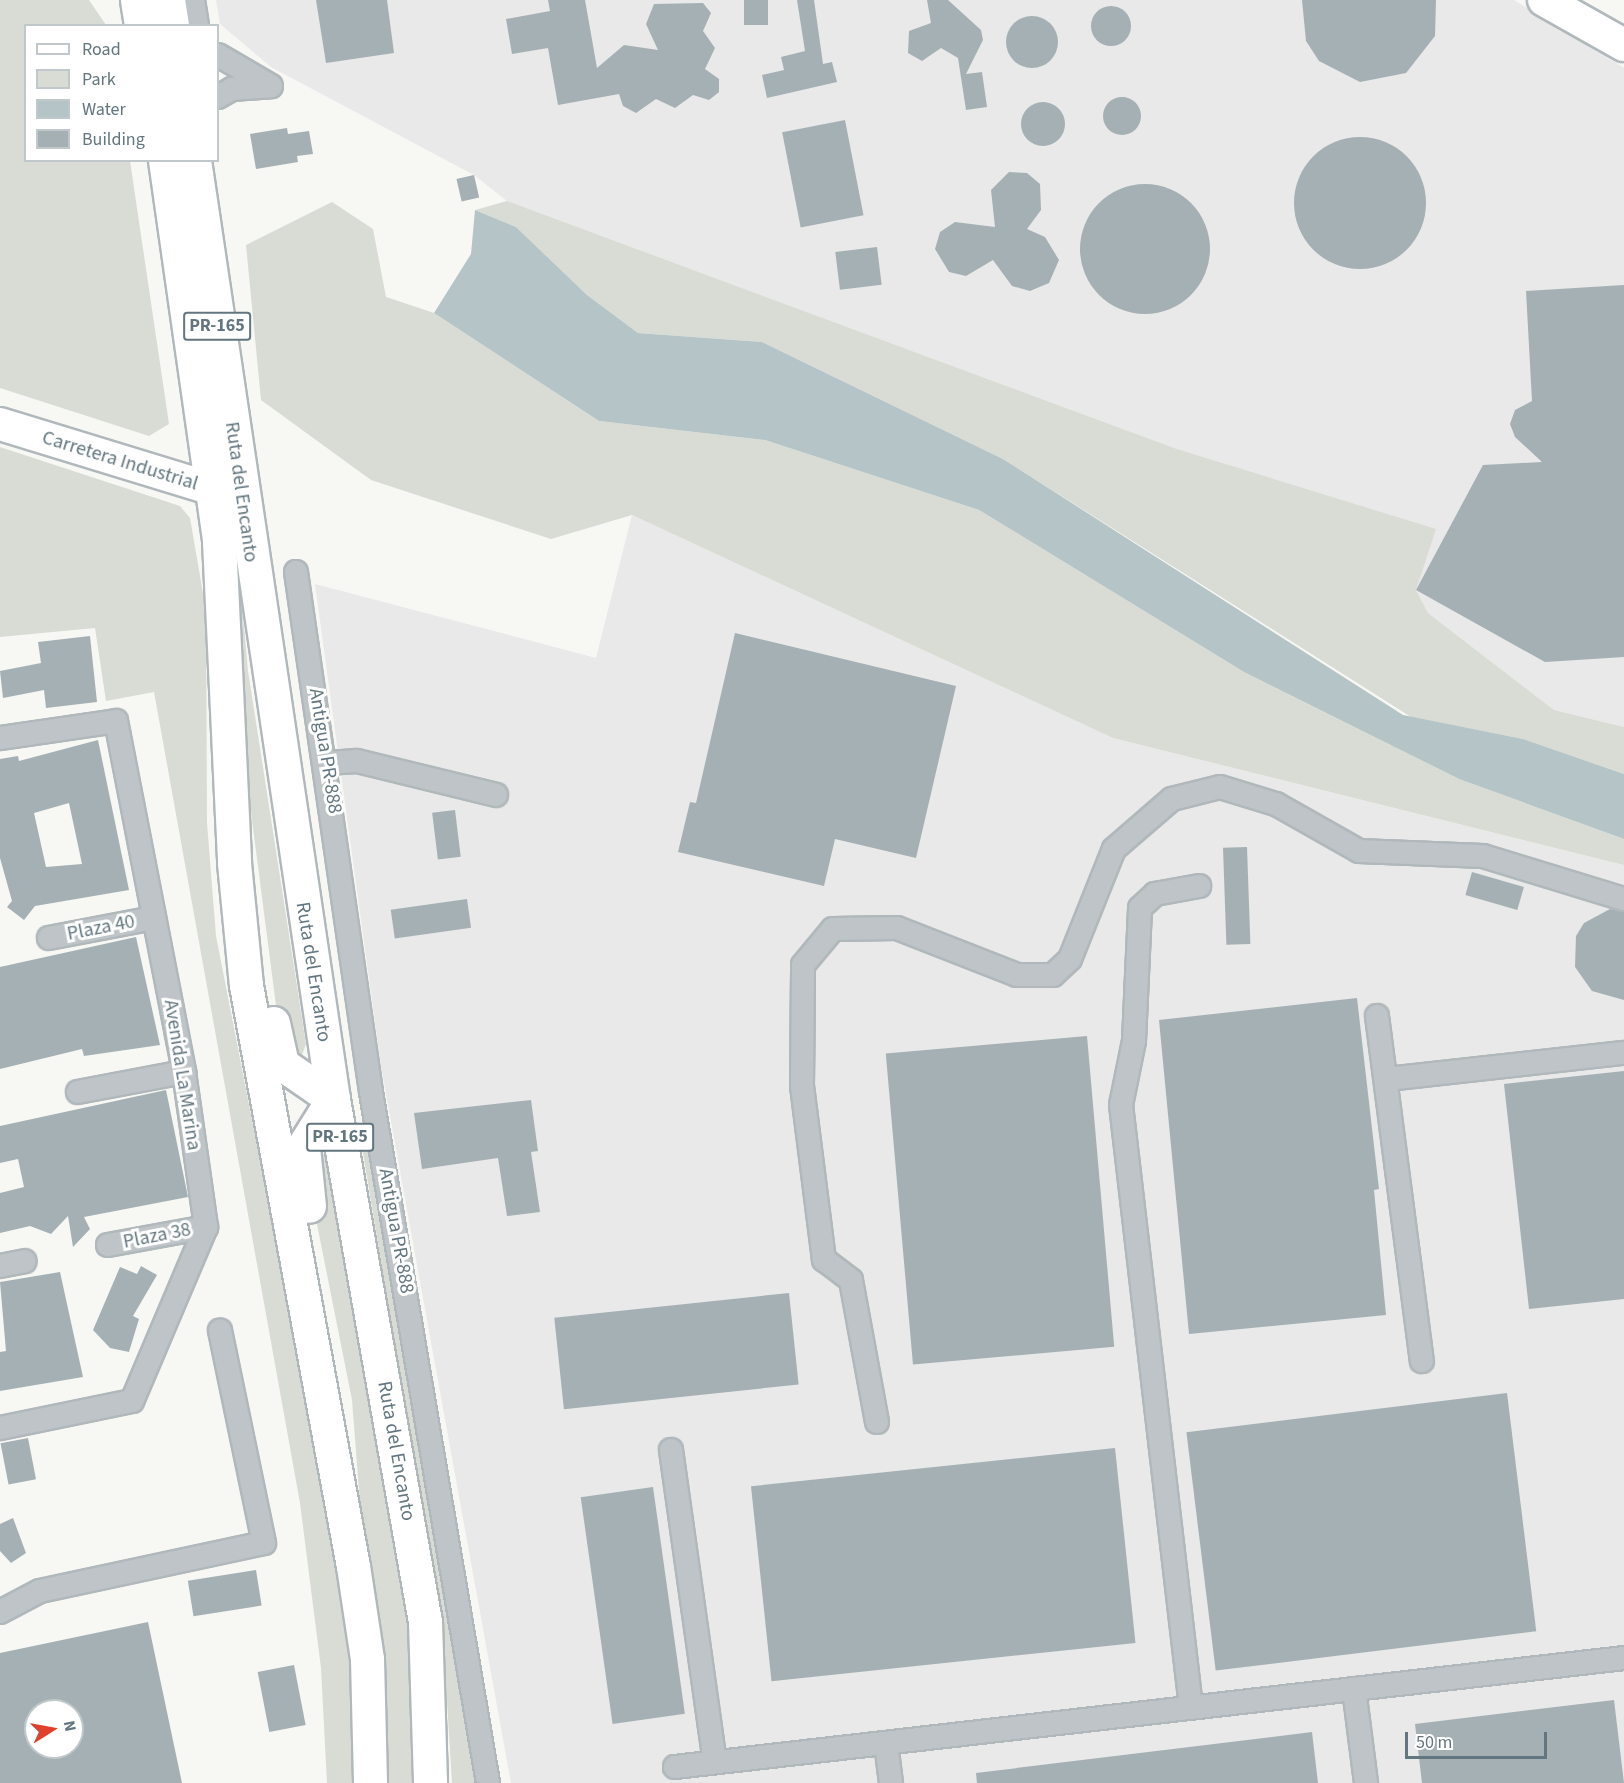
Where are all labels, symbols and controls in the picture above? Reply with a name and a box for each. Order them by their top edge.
legend [24,24,219,162]
text: Road [82,37,121,62]
text: Park [82,67,116,92]
text: Water [82,97,126,122]
text: Building [82,127,145,152]
road number: PR-165 [182,311,252,341]
street label: Ruta del Encanto [219,420,263,564]
street label: Carretera Industrial [39,426,201,496]
street label: Antigua PR-888 [303,687,347,815]
street label: Ruta del Encanto [290,900,336,1044]
street label: Plaza 40 [65,910,137,946]
street label: Avenida La Marina [158,998,206,1152]
road number: PR-165 [306,1122,374,1152]
street label: Antigua PR-888 [373,1167,419,1295]
street label: Plaza 38 [121,1218,193,1254]
street label: Ruta del Encanto [372,1379,420,1523]
north arrow [24,1699,84,1759]
text: N [58,1719,82,1733]
scale bar [1408,1720,1550,1758]
text: 50 m [1416,1730,1452,1755]

